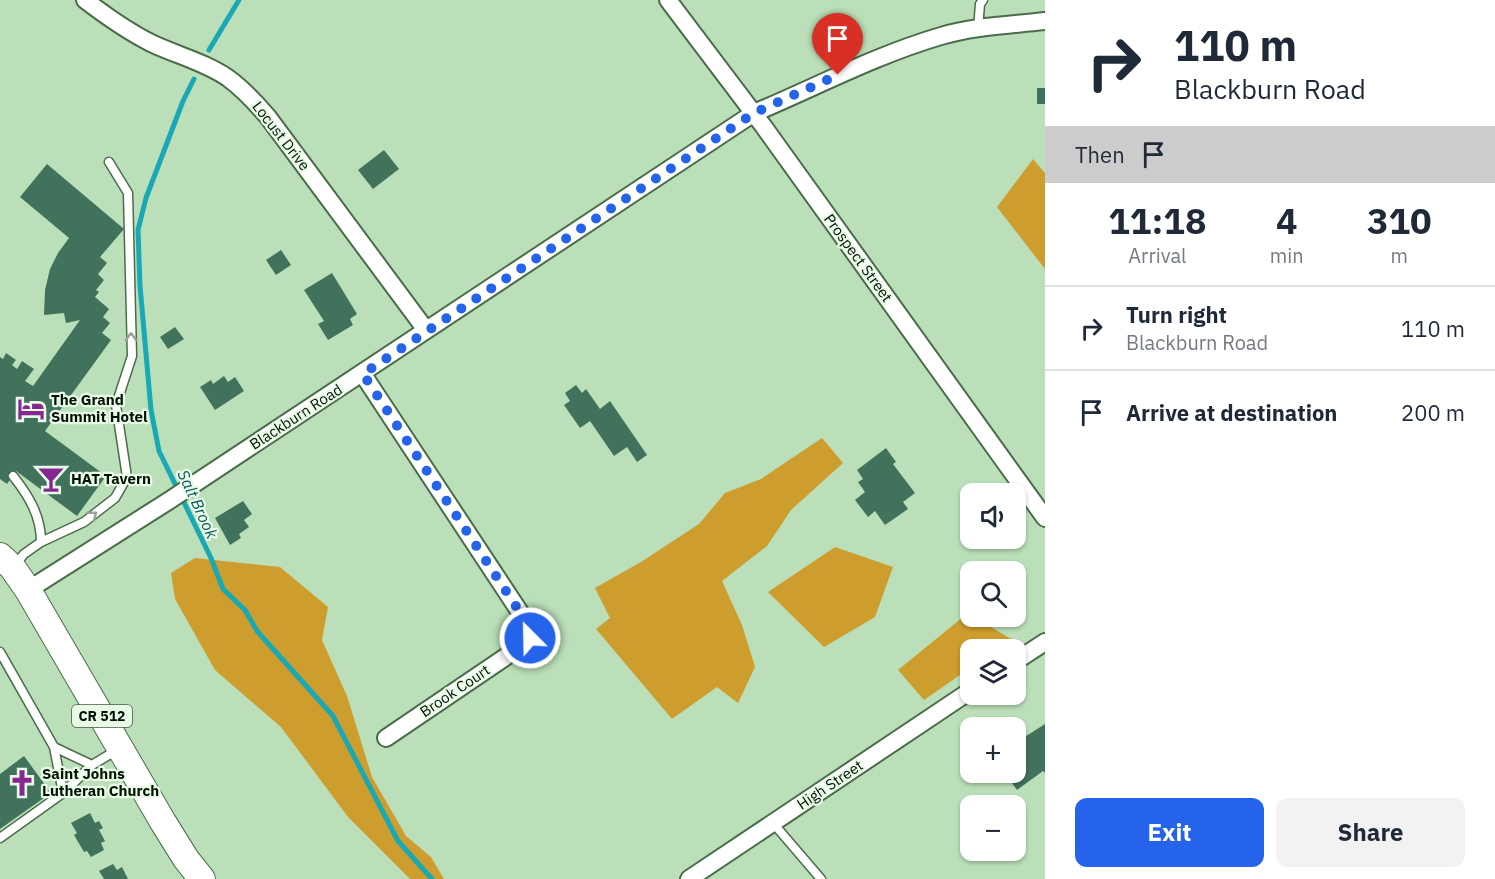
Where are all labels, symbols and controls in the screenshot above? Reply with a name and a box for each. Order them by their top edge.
pin [812,13,863,75]
text: 110 m [1174,18,1297,73]
icon: arrive [821,22,854,55]
icon: right [1075,24,1153,102]
text: Blackburn Road [1174,71,1366,106]
street label: Locust Drive [248,97,314,174]
icon: arrive [1137,138,1170,171]
text: Then [1075,140,1125,169]
text: 11:18 [1108,197,1207,244]
text: 4 [1276,197,1298,244]
text: 310 [1367,197,1432,244]
street label: Prospect Street [820,210,897,306]
text: Arrival [1128,242,1187,269]
text: min [1270,242,1304,269]
text: m [1391,242,1408,269]
text: Turn right [1126,300,1227,329]
icon: right [1075,312,1108,345]
text: 110 m [1401,314,1465,343]
text: Blackburn Road [1126,329,1268,356]
one-way arrow [125,333,138,342]
street label: Blackburn Road [246,380,346,454]
place label: The Grand Summit Hotel [51,390,148,426]
hotel icon: The Grand Summit Hotel [16,394,46,424]
icon: arrive [1075,396,1108,429]
text: Arrive at destination [1126,398,1337,427]
text: 200 m [1401,398,1465,427]
bar icon: HAT Tavern [36,464,66,494]
water label: Salt Brook [173,467,223,542]
place label: HAT Tavern [71,469,151,488]
map controls [960,483,1026,861]
button: sound [960,483,1026,549]
one-way arrow [86,512,97,523]
button: search [960,561,1026,627]
position arrow [498,606,562,670]
button: layers [960,639,1026,705]
street label: Brook Court [416,660,493,721]
road number: CR 512 [72,705,132,727]
button: + [960,717,1026,783]
street label: High Street [793,756,866,814]
place label: Saint Johns Lutheran Church [42,764,159,800]
church icon: Saint Johns Lutheran Church [7,768,37,798]
button: − [960,795,1026,861]
button: Exit [1075,798,1264,867]
button: Share [1276,798,1465,867]

